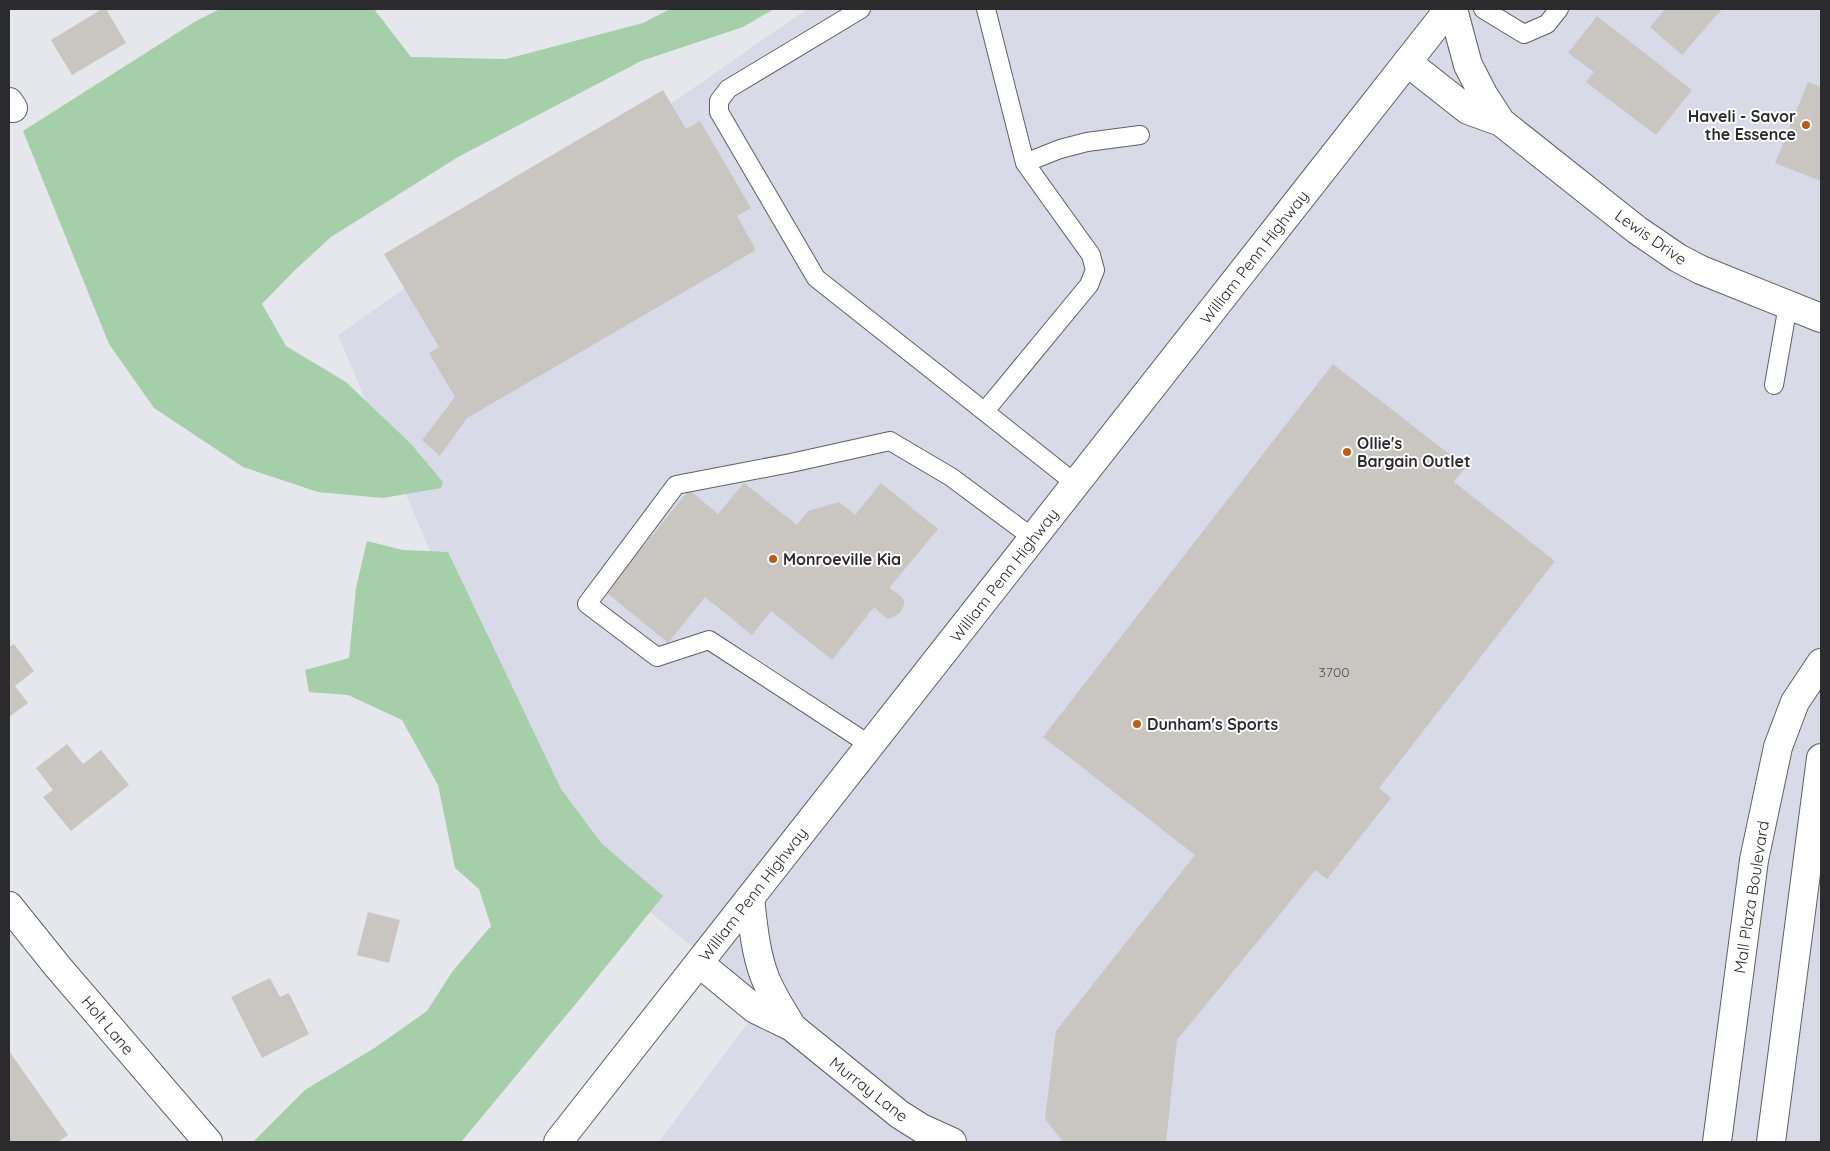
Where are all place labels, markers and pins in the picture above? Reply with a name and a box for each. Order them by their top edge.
place label: Haveli - Savor the Essence [1688,106,1796,144]
marker: Haveli - Savor the Essence [1800,119,1812,131]
place label: Ollie's Bargain Outlet [1357,433,1470,471]
marker: Ollie's Bargain Outlet [1341,446,1353,458]
place label: Monroeville Kia [783,549,901,569]
marker: Monroeville Kia [767,553,779,565]
place label: Dunham's Sports [1147,714,1279,734]
marker: Dunham's Sports [1131,718,1143,730]

